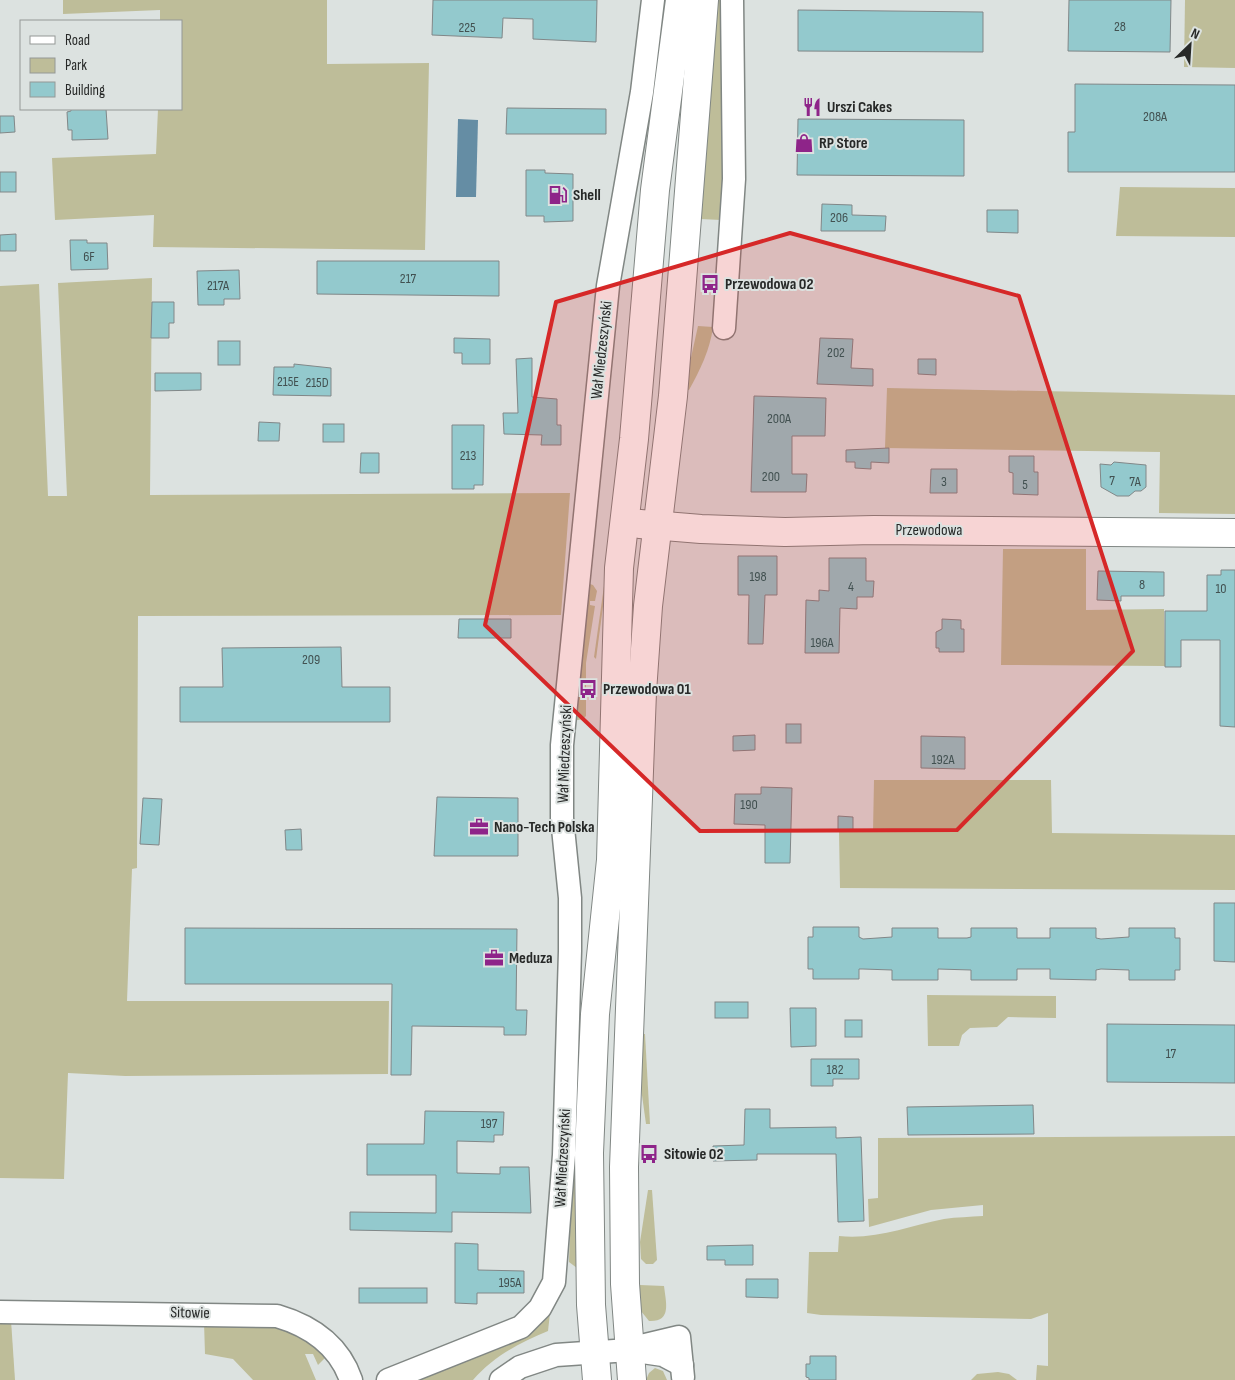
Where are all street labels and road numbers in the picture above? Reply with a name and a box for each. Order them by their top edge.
street label: Wał Miedzeszyński [587,300,617,400]
street label: Przewodowa [896,521,963,540]
street label: Wał Miedzeszyński [554,704,576,804]
street label: Wał Miedzeszyński [551,1108,575,1208]
street label: Sitowie [170,1303,210,1323]

